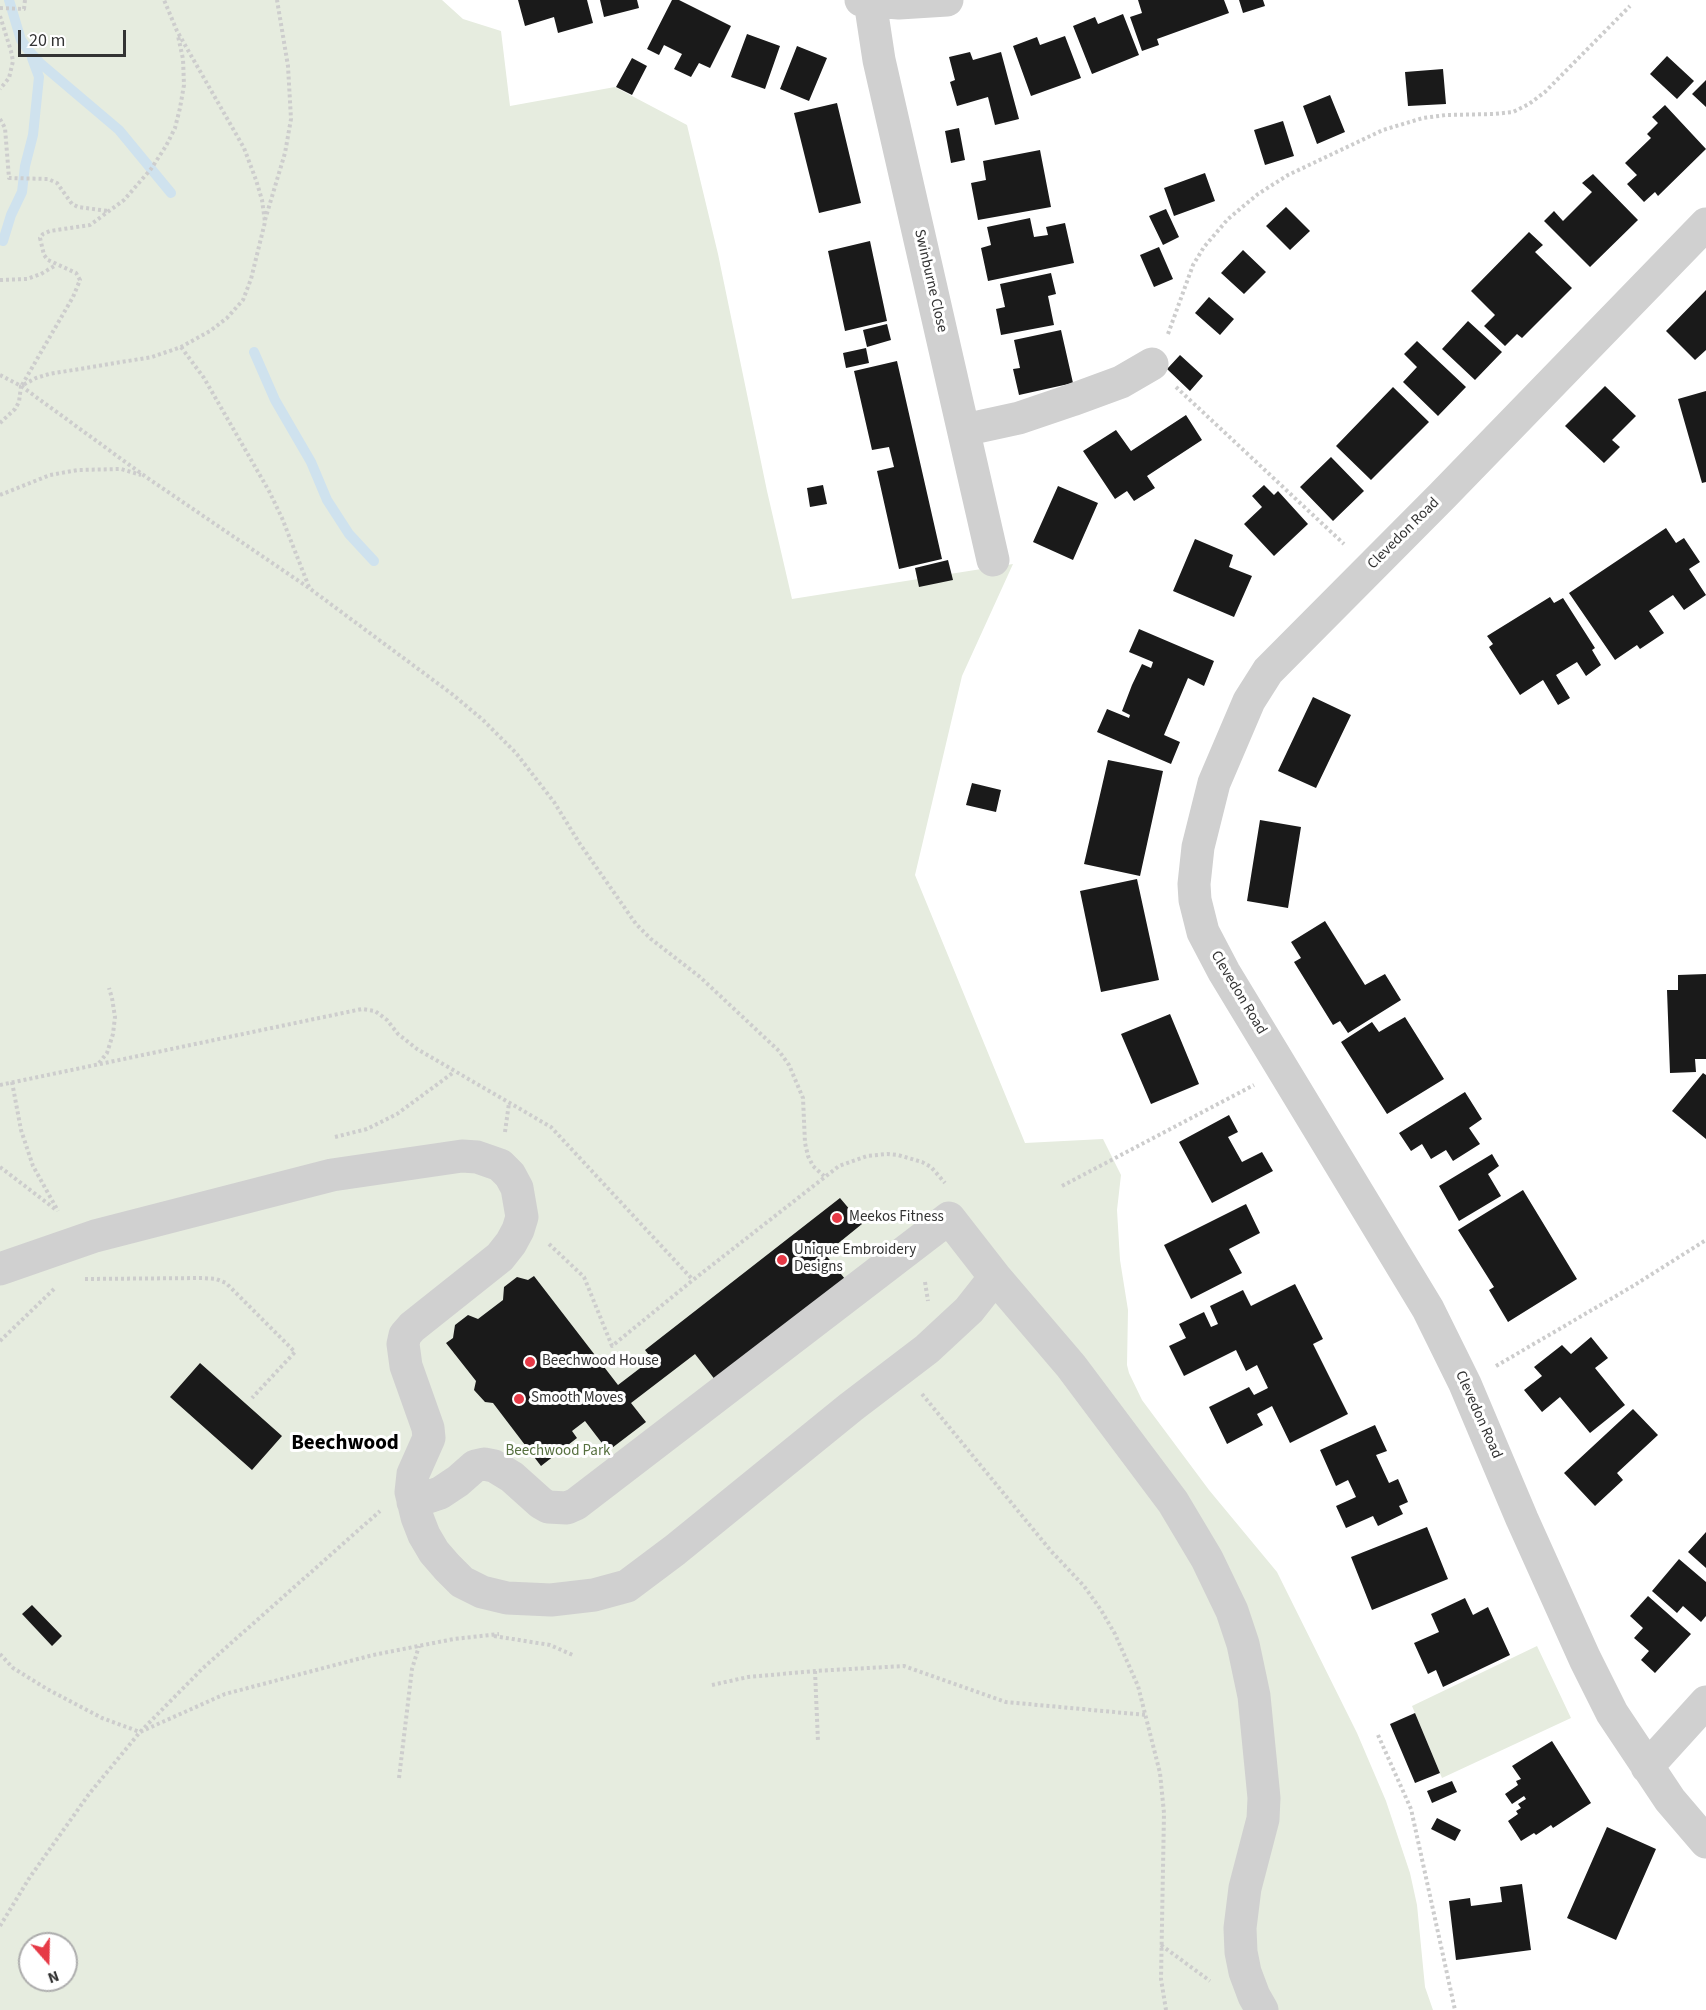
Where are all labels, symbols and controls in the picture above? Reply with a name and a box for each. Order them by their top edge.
scale bar [21,18,129,56]
text: 20 m [29,28,65,53]
street label: Swinburne Close [909,228,951,334]
street label: Clevedon Road [1364,494,1444,574]
street label: Clevedon Road [1206,948,1270,1038]
place label: Meekos Fitness [849,1209,944,1227]
marker: Meekos Fitness [830,1211,844,1225]
place label: Unique Embroidery Designs [794,1242,916,1277]
marker: Unique Embroidery Designs [775,1253,789,1267]
place label: Beechwood House [542,1353,659,1371]
marker: Beechwood House [523,1355,537,1369]
street label: Clevedon Road [1451,1368,1505,1462]
place label: Smooth Moves [531,1390,623,1408]
marker: Smooth Moves [512,1392,526,1406]
district label: Beechwood [291,1431,399,1457]
park label: Beechwood Park [505,1443,611,1461]
north arrow [18,1932,78,1992]
text: N [45,1965,62,1989]

